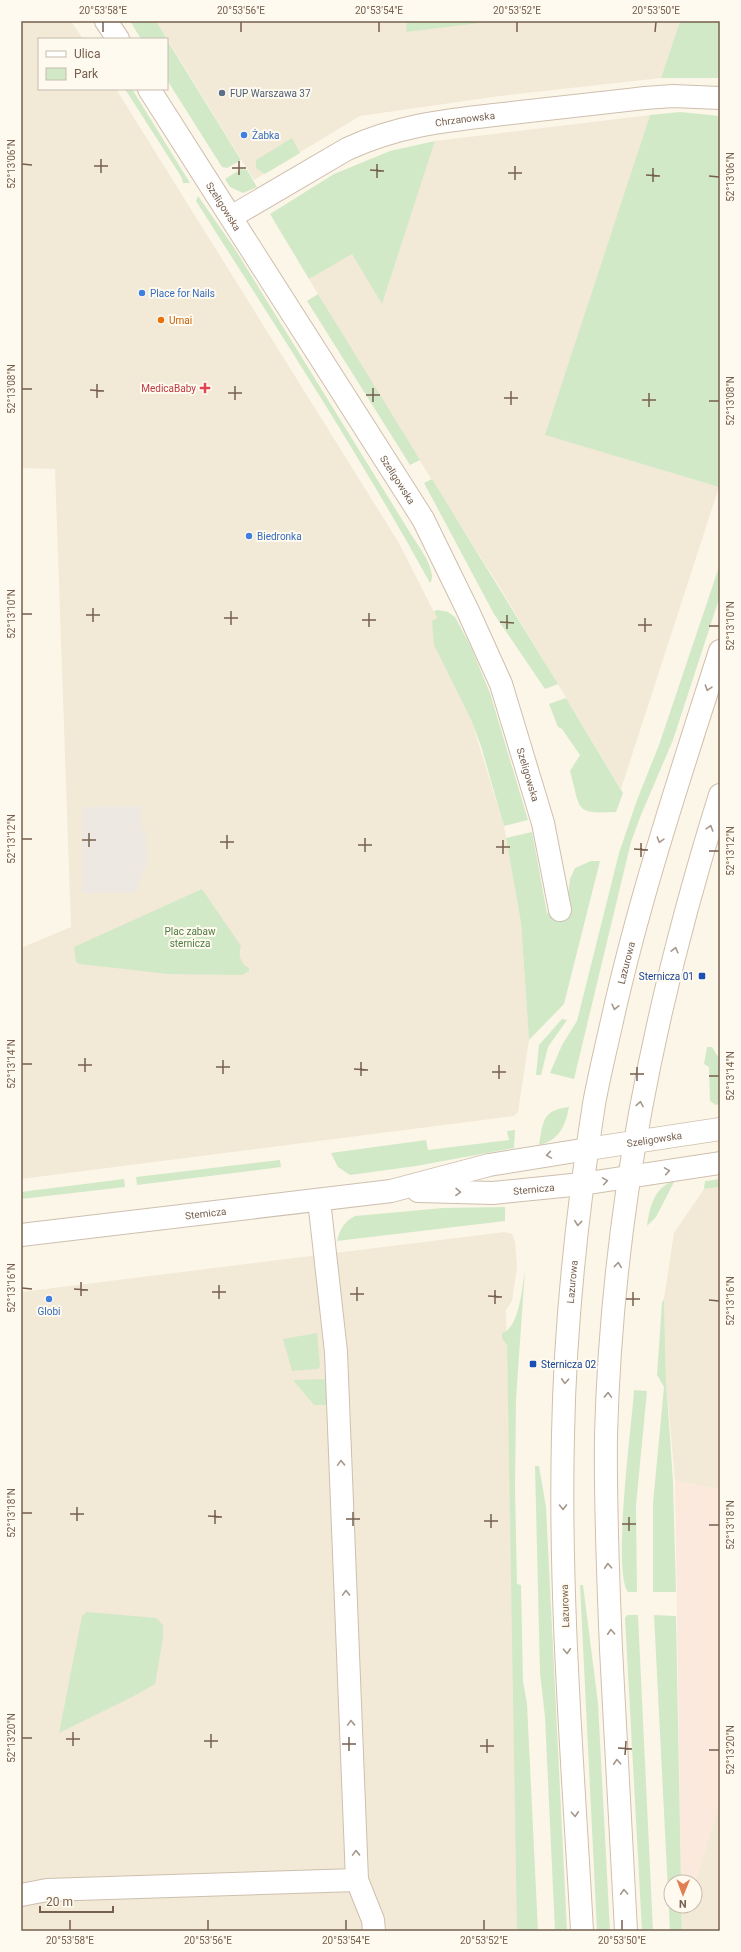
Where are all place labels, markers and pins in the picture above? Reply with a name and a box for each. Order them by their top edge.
marker: FUP Warszawa 37 [217,88,227,98]
place label: FUP Warszawa 37 [230,88,311,99]
place label: Żabka [252,129,280,141]
marker: Żabka [239,130,249,140]
marker: Place for Nails [137,288,147,298]
place label: Place for Nails [150,288,215,299]
marker: Umai [156,315,166,325]
place label: Umai [169,315,192,326]
marker: MedicaBaby [199,382,211,394]
place label: MedicaBaby [141,383,196,394]
marker: Biedronka [244,531,254,541]
place label: Biedronka [257,531,302,542]
place label: Sternicza 01 [639,971,694,982]
marker: Sternicza 01 [697,971,707,981]
marker: Globi [44,1294,54,1304]
place label: Globi [38,1306,61,1317]
marker: Sternicza 02 [528,1359,538,1369]
place label: Sternicza 02 [541,1359,597,1370]

